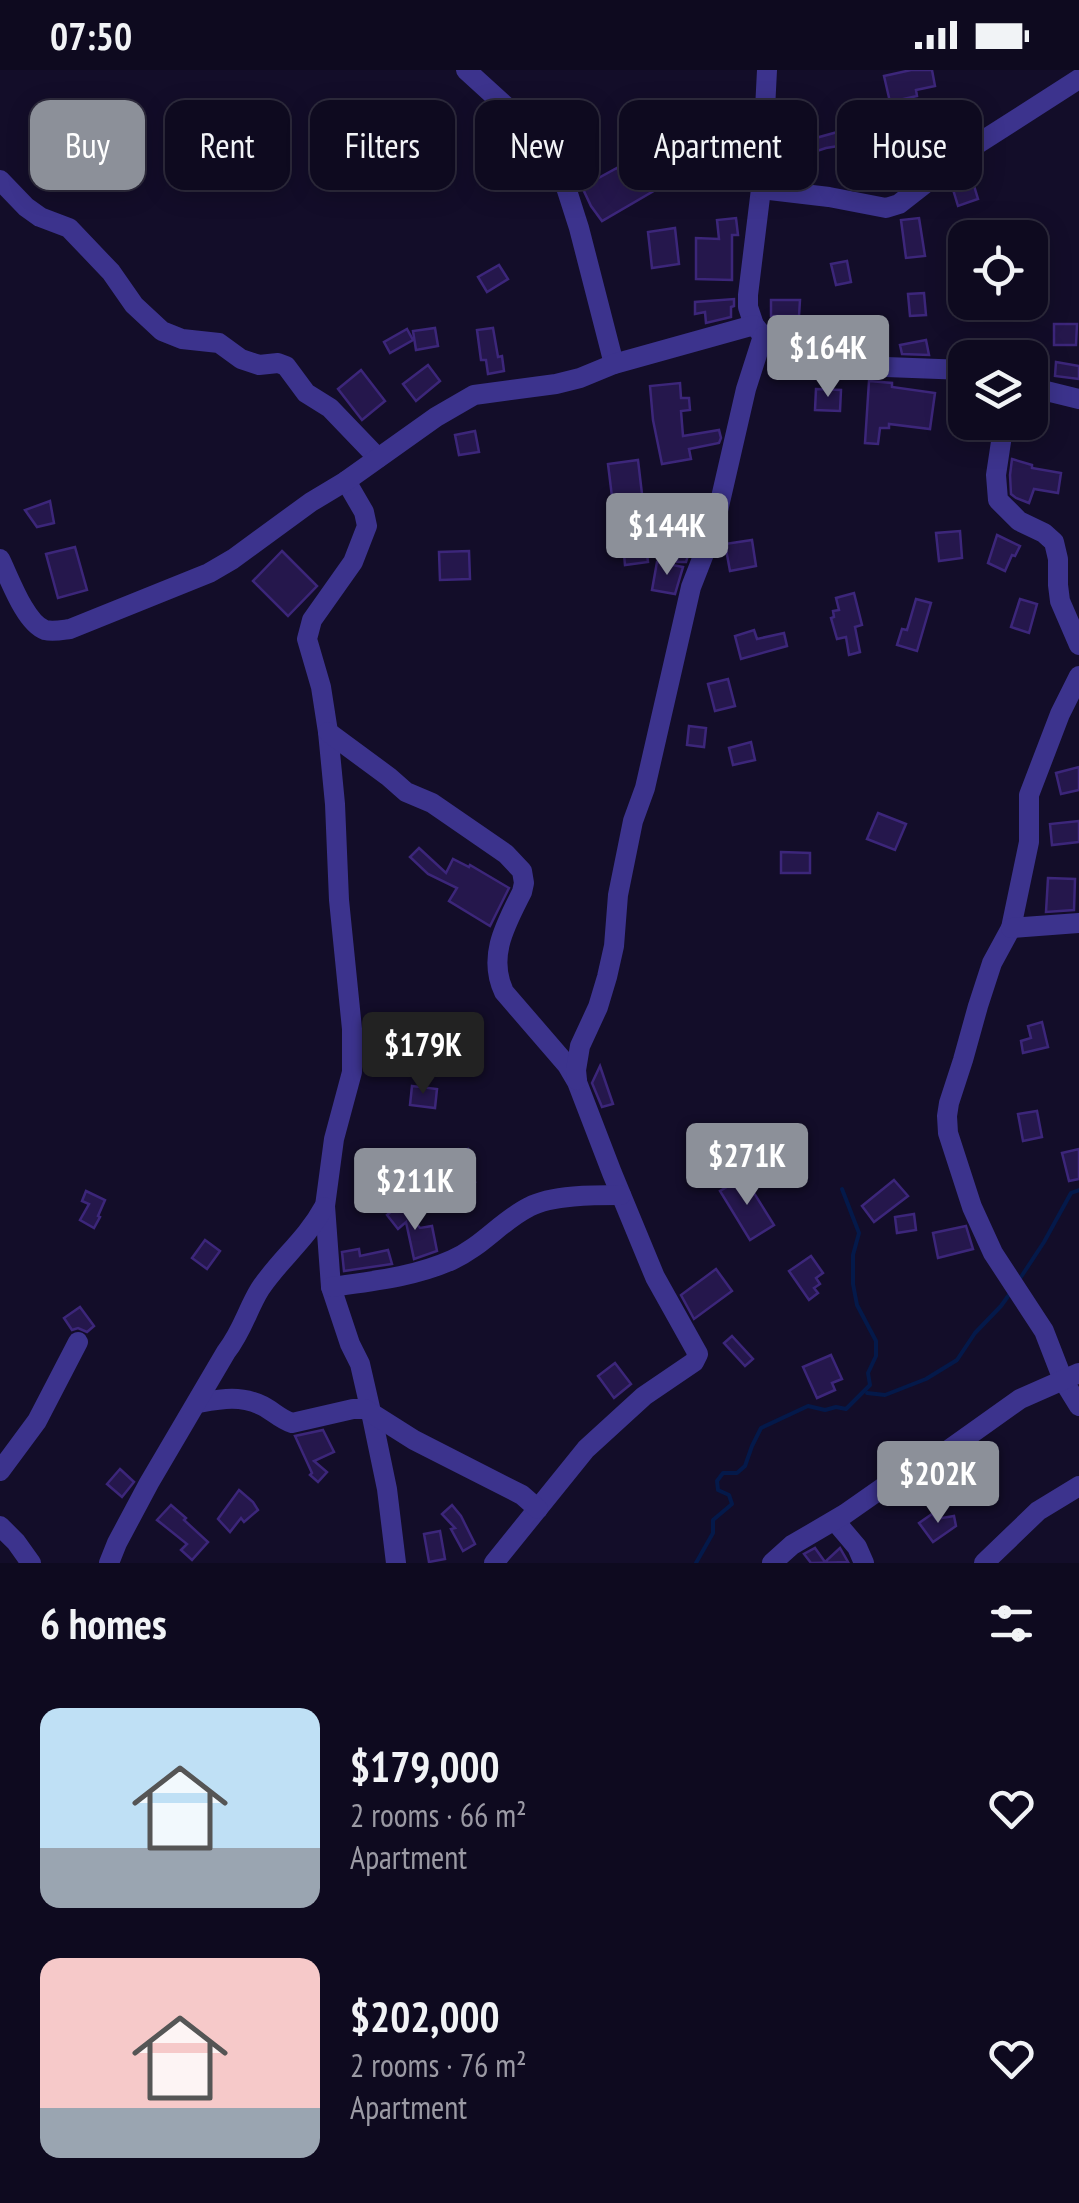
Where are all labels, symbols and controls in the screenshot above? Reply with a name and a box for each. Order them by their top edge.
text: 07:50 [50,11,132,60]
chip: Buy [30,100,145,190]
chip: Rent [165,100,290,190]
chip: Filters [310,100,455,190]
chip: New [475,100,599,190]
chip: Apartment [619,100,817,190]
chip: House [837,100,982,190]
map controls [948,220,1048,440]
button: locate [948,220,1048,320]
pin: $164K [758,315,898,400]
text: $164K [789,326,867,368]
button: layers [948,340,1048,440]
pin: $144K [597,493,737,578]
text: $144K [628,504,706,546]
pin: $179K [353,1012,493,1097]
text: $179K [384,1023,462,1065]
pin: $271K [677,1123,817,1208]
text: $271K [708,1134,786,1176]
pin: $211K [345,1148,485,1233]
text: $211K [376,1159,454,1201]
pin: $202K [868,1441,1008,1526]
text: $202K [899,1452,977,1494]
text: 6 homes [40,1596,167,1651]
icon: filters [984,1596,1039,1651]
text: $179,000 [350,1739,500,1794]
icon: home [120,1748,240,1868]
icon: heart [984,1781,1039,1836]
text: 2 rooms · 66 m² [350,1794,527,1836]
text: Apartment [350,1836,467,1878]
text: $202,000 [350,1989,500,2044]
icon: home [120,1998,240,2118]
icon: heart [984,2031,1039,2086]
text: 2 rooms · 76 m² [350,2044,527,2086]
text: Apartment [350,2086,467,2128]

